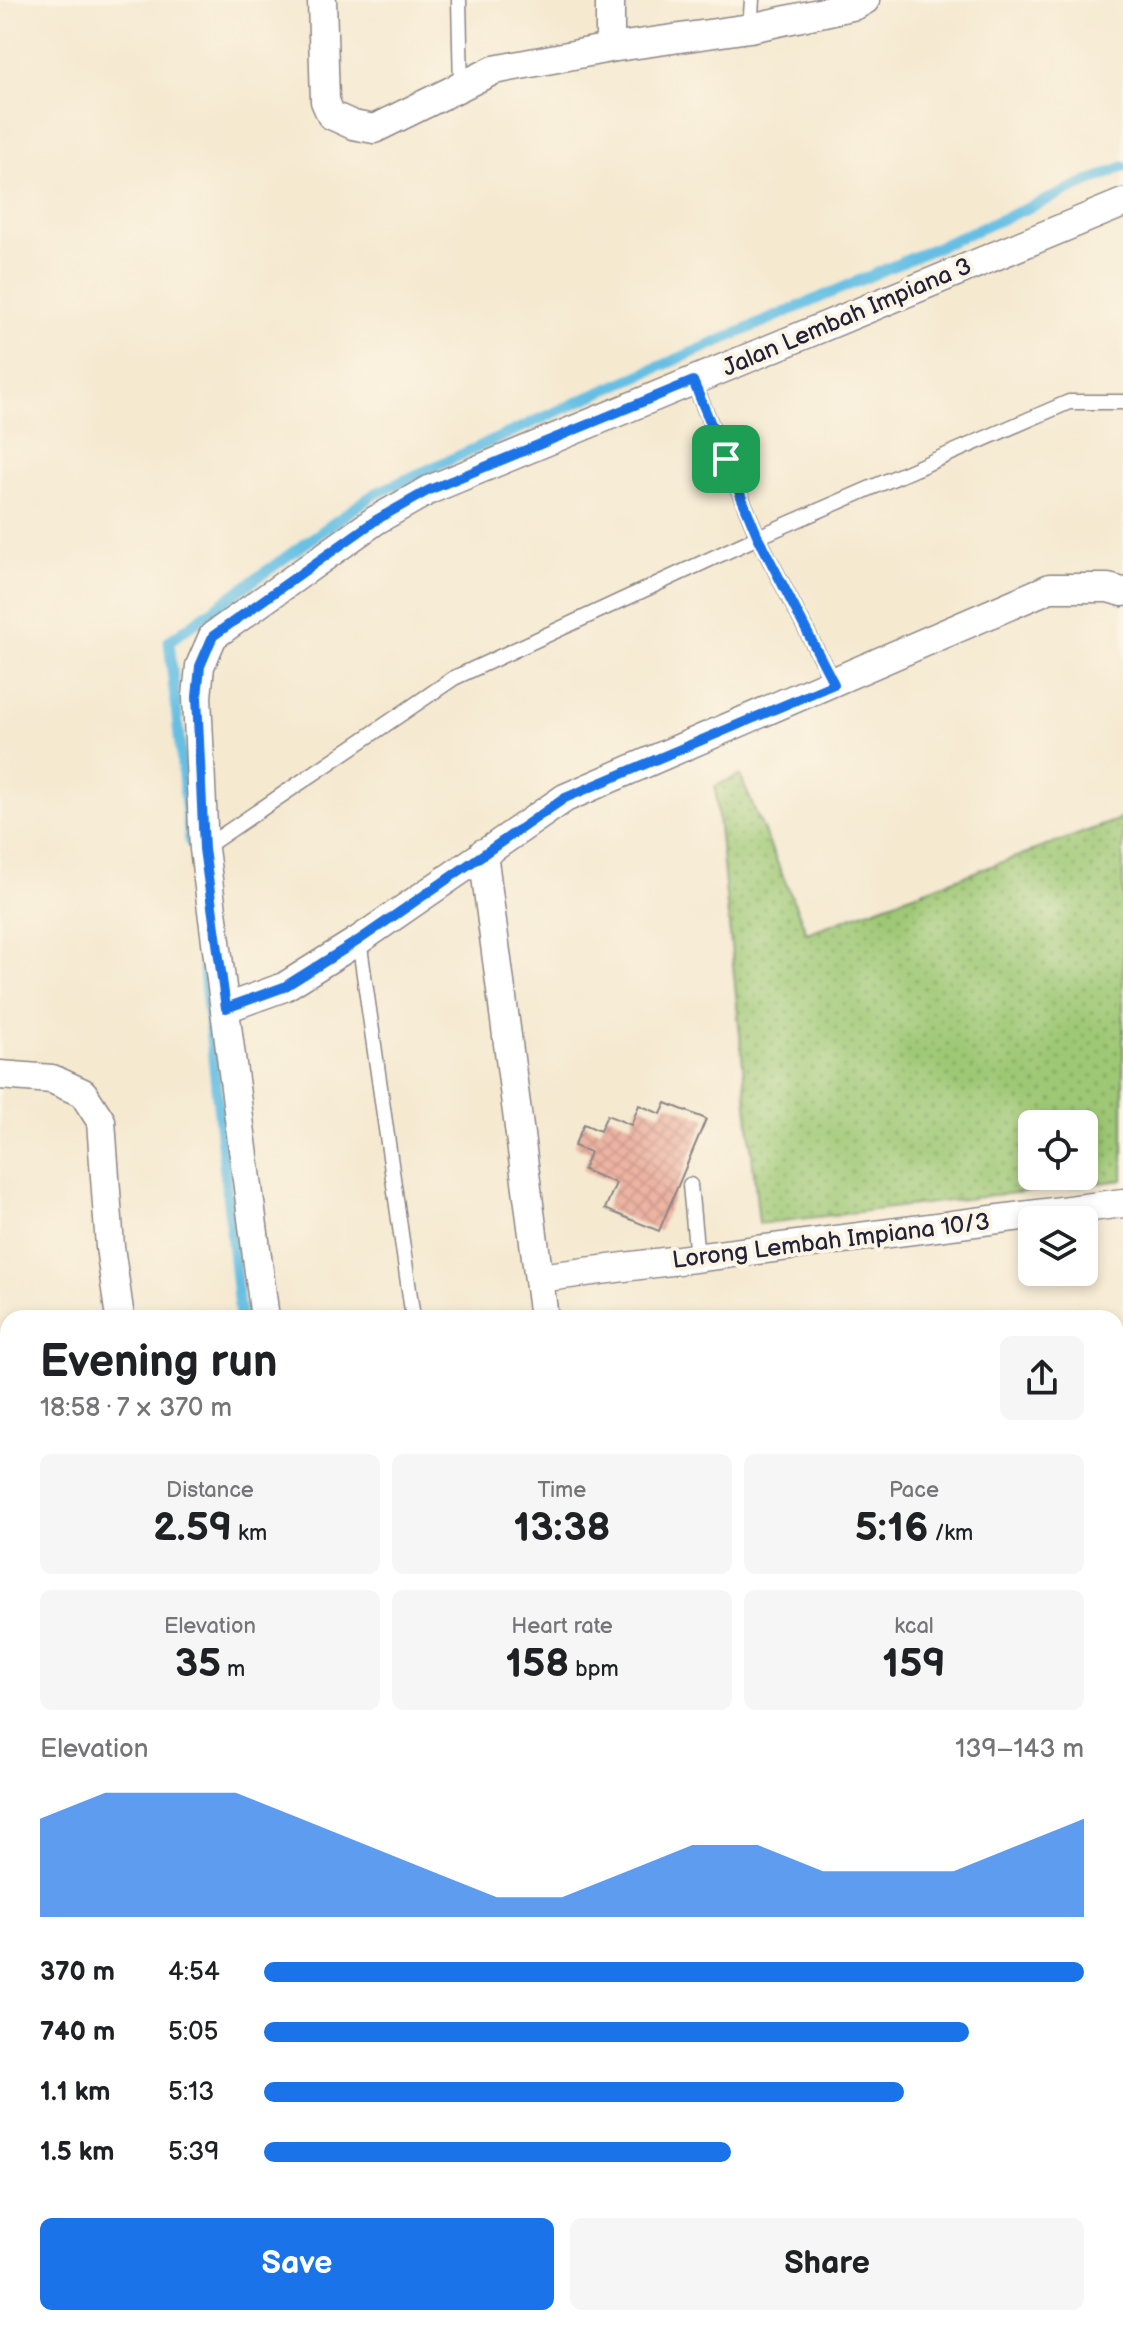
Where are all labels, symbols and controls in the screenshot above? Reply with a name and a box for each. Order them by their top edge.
street label: Jalan Lembah Impiana 3 [718,251,976,383]
pin [692,425,760,493]
icon: arrive [704,437,748,481]
map controls [1018,1110,1098,1286]
button: locate [1018,1110,1098,1190]
button: layers [1018,1206,1098,1286]
street label: Lorong Lembah Impiana 10/3 [671,1207,991,1275]
text: Evening run [40,1336,277,1389]
button: share [1000,1336,1084,1420]
text: 18:58 · 7 × 370 m [40,1393,232,1424]
text: Distance [166,1477,254,1504]
text: Time [538,1477,586,1504]
text: Pace [889,1477,939,1504]
text: 2.59 [153,1504,232,1552]
text: 13:38 [513,1504,611,1552]
text: 5:16 [855,1504,928,1552]
text: km [232,1520,267,1547]
text: /km [928,1520,973,1547]
text: Elevation [164,1613,256,1640]
text: Heart rate [511,1613,613,1640]
text: kcal [894,1613,934,1640]
text: 35 [175,1640,221,1688]
text: 158 [505,1640,569,1688]
text: 159 [882,1640,946,1688]
text: m [221,1656,245,1683]
text: bpm [569,1656,619,1683]
text: Elevation [40,1734,148,1765]
text: 139–143 m [955,1734,1084,1765]
text: 370 m [40,1957,115,1988]
text: 4:54 [168,1957,220,1988]
text: 740 m [40,2017,115,2048]
text: 5:05 [168,2017,218,2048]
text: 1.1 km [40,2077,110,2108]
text: 5:13 [168,2077,214,2108]
text: 1.5 km [40,2137,115,2168]
text: 5:39 [168,2137,219,2168]
button: Save [40,2218,554,2310]
button: Share [570,2218,1084,2310]

